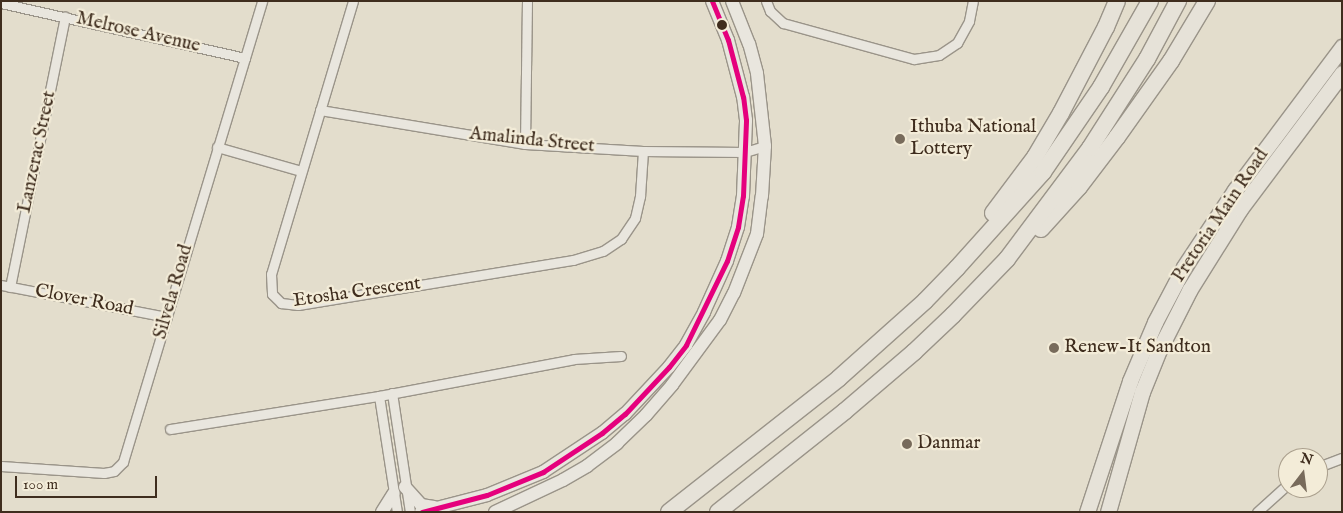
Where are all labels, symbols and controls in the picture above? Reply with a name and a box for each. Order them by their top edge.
street label: Melrose Avenue [74,8,202,58]
unlabelled marker [717,20,727,30]
street label: Lanzerac Street [14,89,62,215]
place label: Ithuba National Lottery [910,117,1036,161]
street label: Amalinda Street [468,123,596,159]
marker: Ithuba National Lottery [894,133,906,145]
street label: Pretoria Main Road [1168,145,1274,287]
street label: Silvela Road [150,242,198,342]
street label: Etosha Crescent [292,273,422,313]
street label: Clover Road [33,280,135,322]
place label: Renew-It Sandton [1064,337,1211,359]
marker: Renew-It Sandton [1048,342,1060,354]
place label: Danmar [917,433,980,455]
marker: Danmar [901,438,913,450]
north arrow [1278,448,1328,498]
text: N [1298,449,1315,470]
scale bar [18,466,160,498]
text: 100 m [23,475,58,494]

